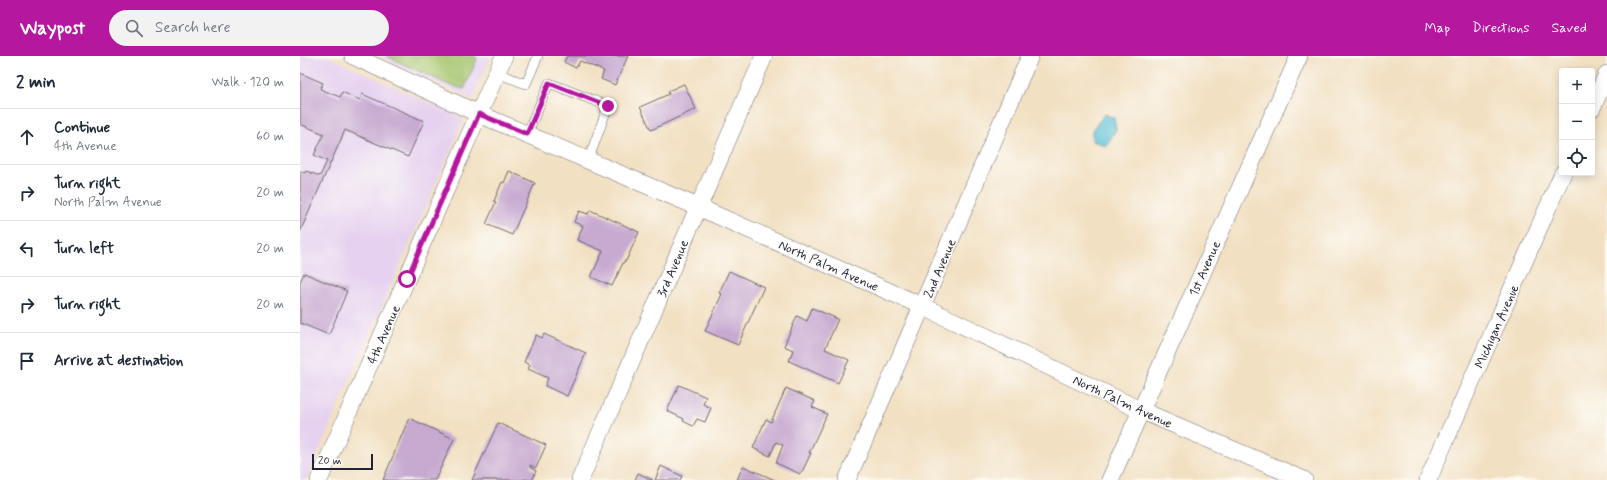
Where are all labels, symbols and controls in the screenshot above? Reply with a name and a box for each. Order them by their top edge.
search box [109,10,389,46]
text: Waypost [20,16,85,41]
icon: search [123,17,145,39]
text: Search here [155,18,231,38]
text: Map [1424,19,1450,37]
text: Directions [1472,19,1530,37]
text: Saved [1552,19,1587,37]
map controls [1559,68,1595,176]
button: + [1559,68,1595,104]
text: 2 min [16,71,56,93]
text: Walk · 120 m [212,74,284,91]
route end [599,97,617,115]
button: − [1559,104,1595,140]
text: Continue [54,118,110,138]
icon: ahead [16,126,38,148]
text: 60 m [256,128,284,145]
text: 4th Avenue [54,138,117,155]
button: locate [1559,140,1595,176]
text: Turn right [54,174,121,194]
icon: right [16,182,38,204]
text: 20 m [256,184,284,201]
text: North Palm Avenue [54,194,162,211]
street label: 2nd Avenue [920,236,960,301]
street label: 3rd Avenue [654,237,693,300]
street label: North Palm Avenue [776,237,881,296]
icon: left [16,238,38,260]
street label: 1st Avenue [1186,238,1225,299]
text: Turn left [54,239,114,259]
text: 20 m [256,240,284,257]
route start [398,270,416,288]
street label: Michigan Avenue [1471,282,1523,371]
icon: right [16,294,38,316]
text: Turn right [54,295,121,315]
text: 20 m [256,296,284,313]
street label: 4th Avenue [364,302,405,367]
icon: arrive [16,350,38,372]
text: Arrive at destination [54,351,183,371]
street label: North Palm Avenue [1070,372,1175,433]
scale bar [312,452,373,471]
text: 20 m [318,454,341,468]

